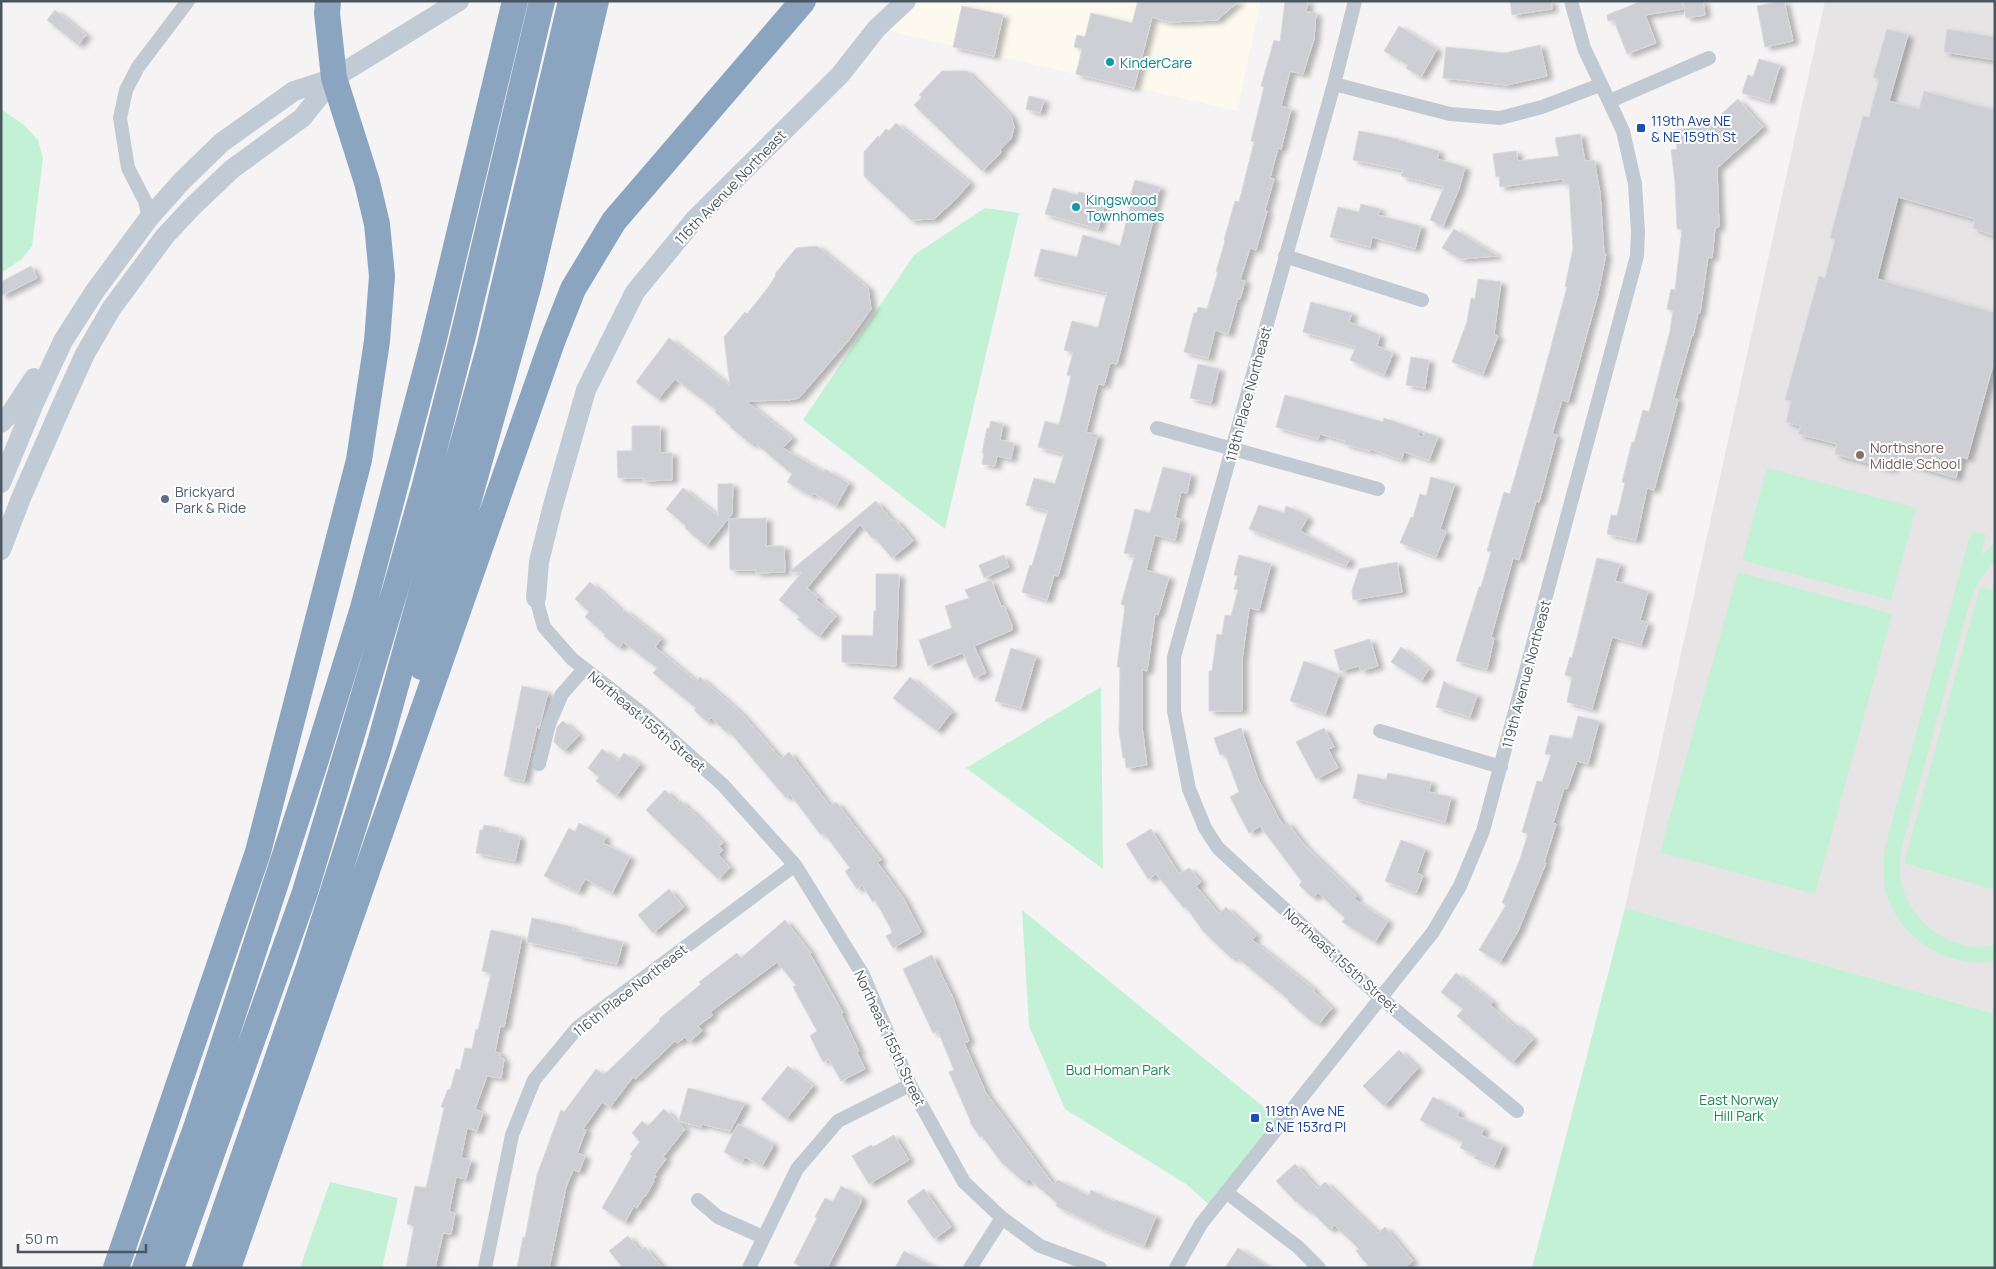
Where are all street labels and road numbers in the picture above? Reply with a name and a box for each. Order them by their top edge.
street label: 116th Avenue Northeast [670,125,790,249]
street label: 118th Place Northeast [1221,324,1275,464]
street label: 119th Avenue Northeast [1497,597,1555,750]
street label: Northeast 155th Street [584,666,710,776]
street label: Northeast 155th Street [1280,903,1403,1017]
street label: 116th Place Northeast [569,939,691,1041]
street label: Northeast 155th Street [850,967,930,1109]

